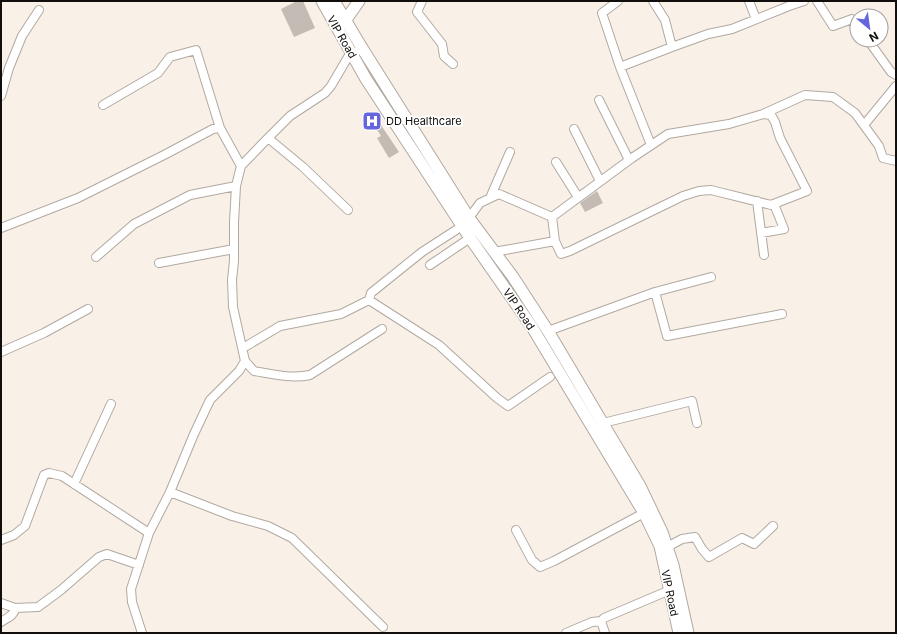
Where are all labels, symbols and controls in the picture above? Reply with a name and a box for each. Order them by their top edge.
north arrow [849,8,889,48]
street label: VIP Road [324,13,360,61]
text: N [867,29,881,45]
hospital icon: DD Healthcare [361,110,383,132]
place label: DD Healthcare [386,114,462,128]
street label: VIP Road [500,286,538,332]
street label: VIP Road [658,568,682,618]

